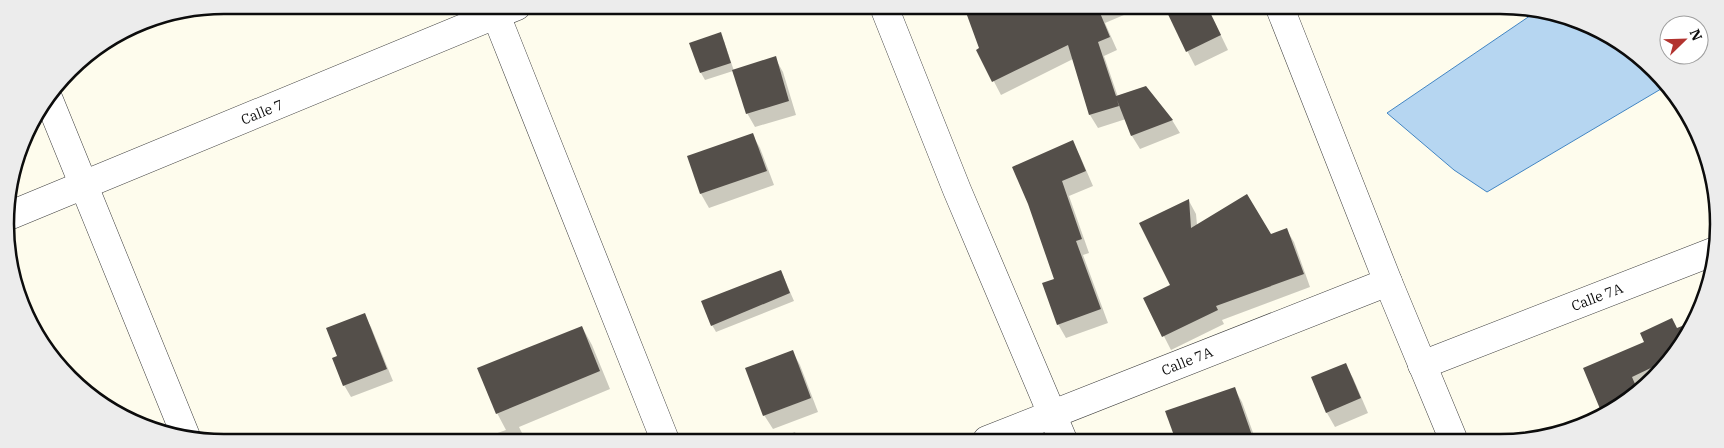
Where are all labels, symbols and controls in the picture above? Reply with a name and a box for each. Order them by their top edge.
north arrow [1659,15,1709,65]
text: N [1686,26,1706,44]
street label: Calle 7 [238,95,286,129]
street label: Calle 7A [1569,279,1626,315]
street label: Calle 7A [1159,342,1216,379]

